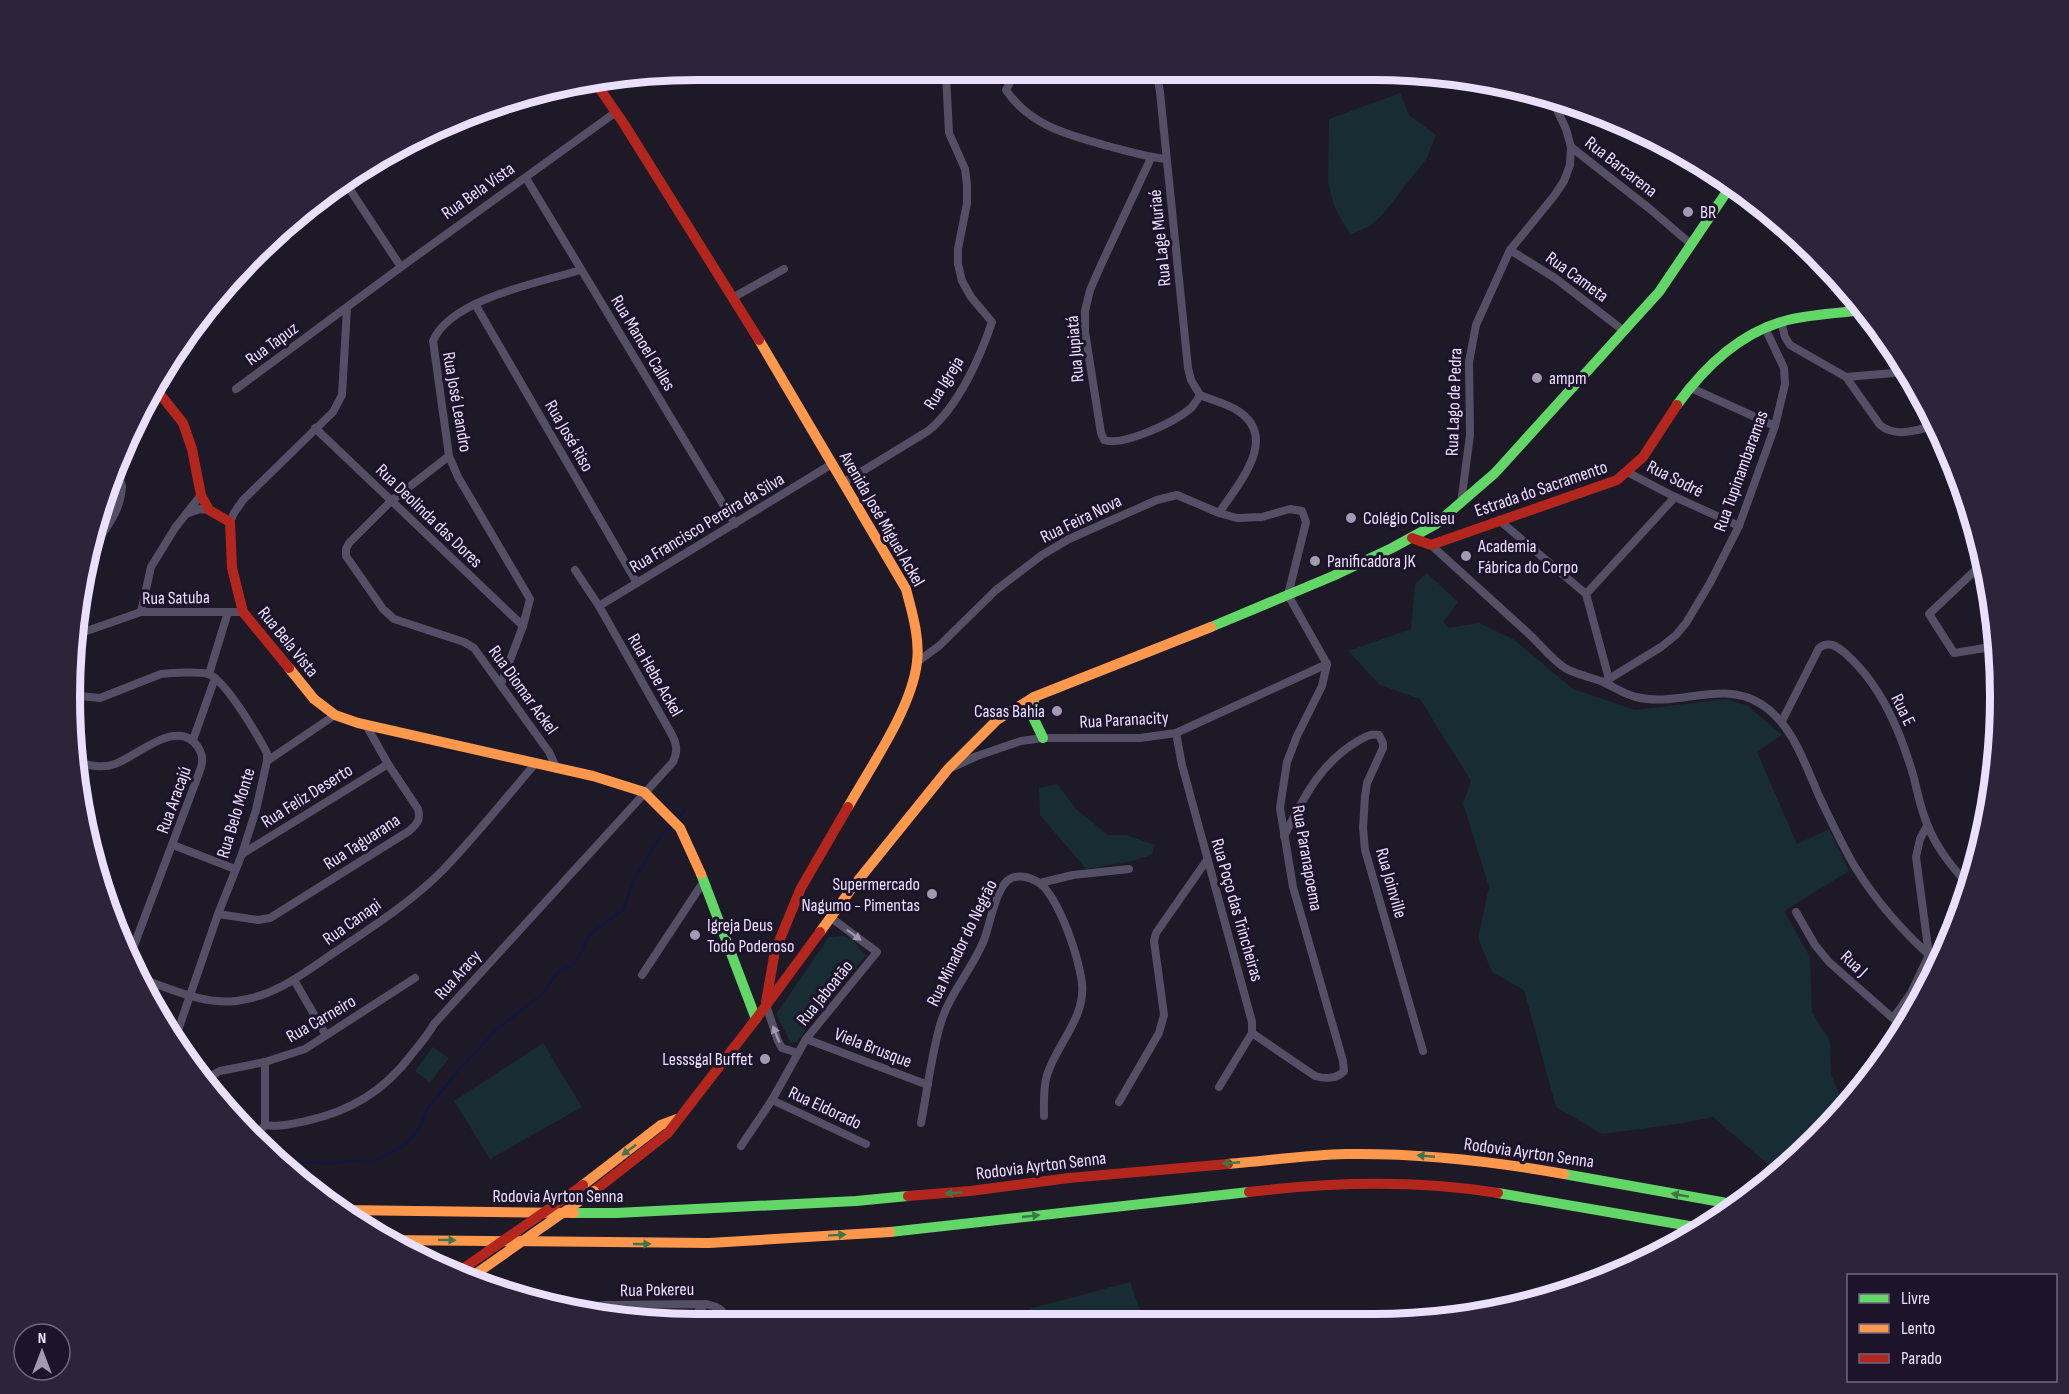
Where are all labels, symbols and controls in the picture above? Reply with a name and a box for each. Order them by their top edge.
street label: Rua Barcarena [1581,132,1661,202]
street label: Rua Bela Vista [437,158,519,224]
street label: Rua Lage Muriaé [1144,189,1176,287]
place label: BR [1700,202,1716,223]
marker: BR [1681,205,1695,219]
street label: Rua Cameta [1542,247,1612,307]
street label: Rua Manoel Calles [606,291,680,395]
street label: Rua Jupiatá [1062,315,1088,383]
street label: Rua Tapuz [242,318,303,370]
street label: Rua Lago de Pedra [1442,347,1466,457]
street label: Rua José Leandro [438,350,476,454]
street label: Rua Igreja [920,352,968,413]
place label: ampm [1549,368,1587,389]
marker: ampm [1530,371,1544,385]
street label: Rua José Riso [540,397,598,475]
street label: Rua Tupinambaramas [1709,408,1773,534]
street label: Avenida José Miguel Ackel [834,447,929,590]
street label: Estrada do Sacramento [1472,456,1610,522]
street label: Rua Sodré [1643,456,1707,502]
street label: Rua Deolinda das Dores [371,460,487,572]
street label: Rua Francisco Pereira da Silva [626,468,788,578]
street label: Rua Feira Nova [1037,490,1125,548]
place label: Colégio Coliseu [1363,508,1455,529]
marker: Colégio Coliseu [1344,511,1358,525]
place label: Academia Fábrica do Corpo [1477,536,1578,578]
marker: Academia Fábrica do Corpo [1459,549,1473,563]
place label: Panificadora JK [1327,551,1416,572]
marker: Panificadora JK [1308,554,1322,568]
street label: Rua Satuba [142,587,210,609]
street label: Rua Bela Vista [253,603,323,681]
street label: Rua Hebe Ackel [623,630,687,720]
street label: Rua Diomar Ackel [484,642,562,738]
street label: Rua E [1886,691,1920,729]
place label: Casas Bahia [974,701,1045,722]
marker: Casas Bahia [1050,704,1064,718]
street label: Rua Paranacity [1079,707,1169,733]
street label: Rua Feliz Deserto [257,760,357,832]
street label: Rua Aracajú [152,763,196,837]
street label: Rua Belo Monte [212,765,260,861]
street label: Rua Paranapoema [1287,803,1327,913]
street label: Rua Taguarana [320,810,404,874]
street label: Rua Poço das Trincheiras [1207,836,1267,984]
street label: Rua Joinville [1371,845,1411,921]
place label: Supermercado Nagumo - Pimentas [801,874,920,916]
street label: Rua Minador do Negrão [922,876,1002,1010]
marker: Supermercado Nagumo - Pimentas [925,887,939,901]
street label: Rua Canapi [319,894,385,950]
place label: Igreja Deus Todo Poderoso [707,915,795,957]
marker: Igreja Deus Todo Poderoso [688,928,702,942]
one-way arrow [845,929,861,941]
street label: Rua Aracy [430,946,486,1004]
street label: Rua J [1836,946,1872,982]
street label: Rua Jaboatão [792,956,858,1030]
street label: Rua Carneiro [282,991,360,1047]
street label: Viela Brusque [831,1024,915,1072]
one-way arrow [771,1025,781,1043]
place label: Lesssgal Buffet [662,1049,754,1070]
marker: Lesssgal Buffet [758,1052,772,1066]
street label: Rua Eldorado [785,1082,865,1134]
street label: Rodovia Ayrton Senna [1463,1133,1595,1173]
one-way arrow [621,1144,636,1156]
street label: Rodovia Ayrton Senna [975,1148,1107,1184]
one-way arrow [1416,1151,1435,1161]
one-way arrow [1221,1158,1240,1168]
street label: Rodovia Ayrton Senna [493,1186,624,1207]
one-way arrow [944,1188,963,1198]
one-way arrow [1671,1190,1690,1199]
one-way arrow [1021,1211,1040,1221]
one-way arrow [827,1231,846,1240]
one-way arrow [437,1235,456,1245]
one-way arrow [632,1239,651,1249]
legend [1847,1274,2057,1382]
street label: Rua Pokereu [620,1279,694,1301]
text: Livre [1901,1288,1930,1309]
text: Lento [1901,1318,1935,1339]
north arrow [12,1322,72,1382]
text: N [38,1329,46,1348]
text: Parado [1901,1348,1942,1369]

